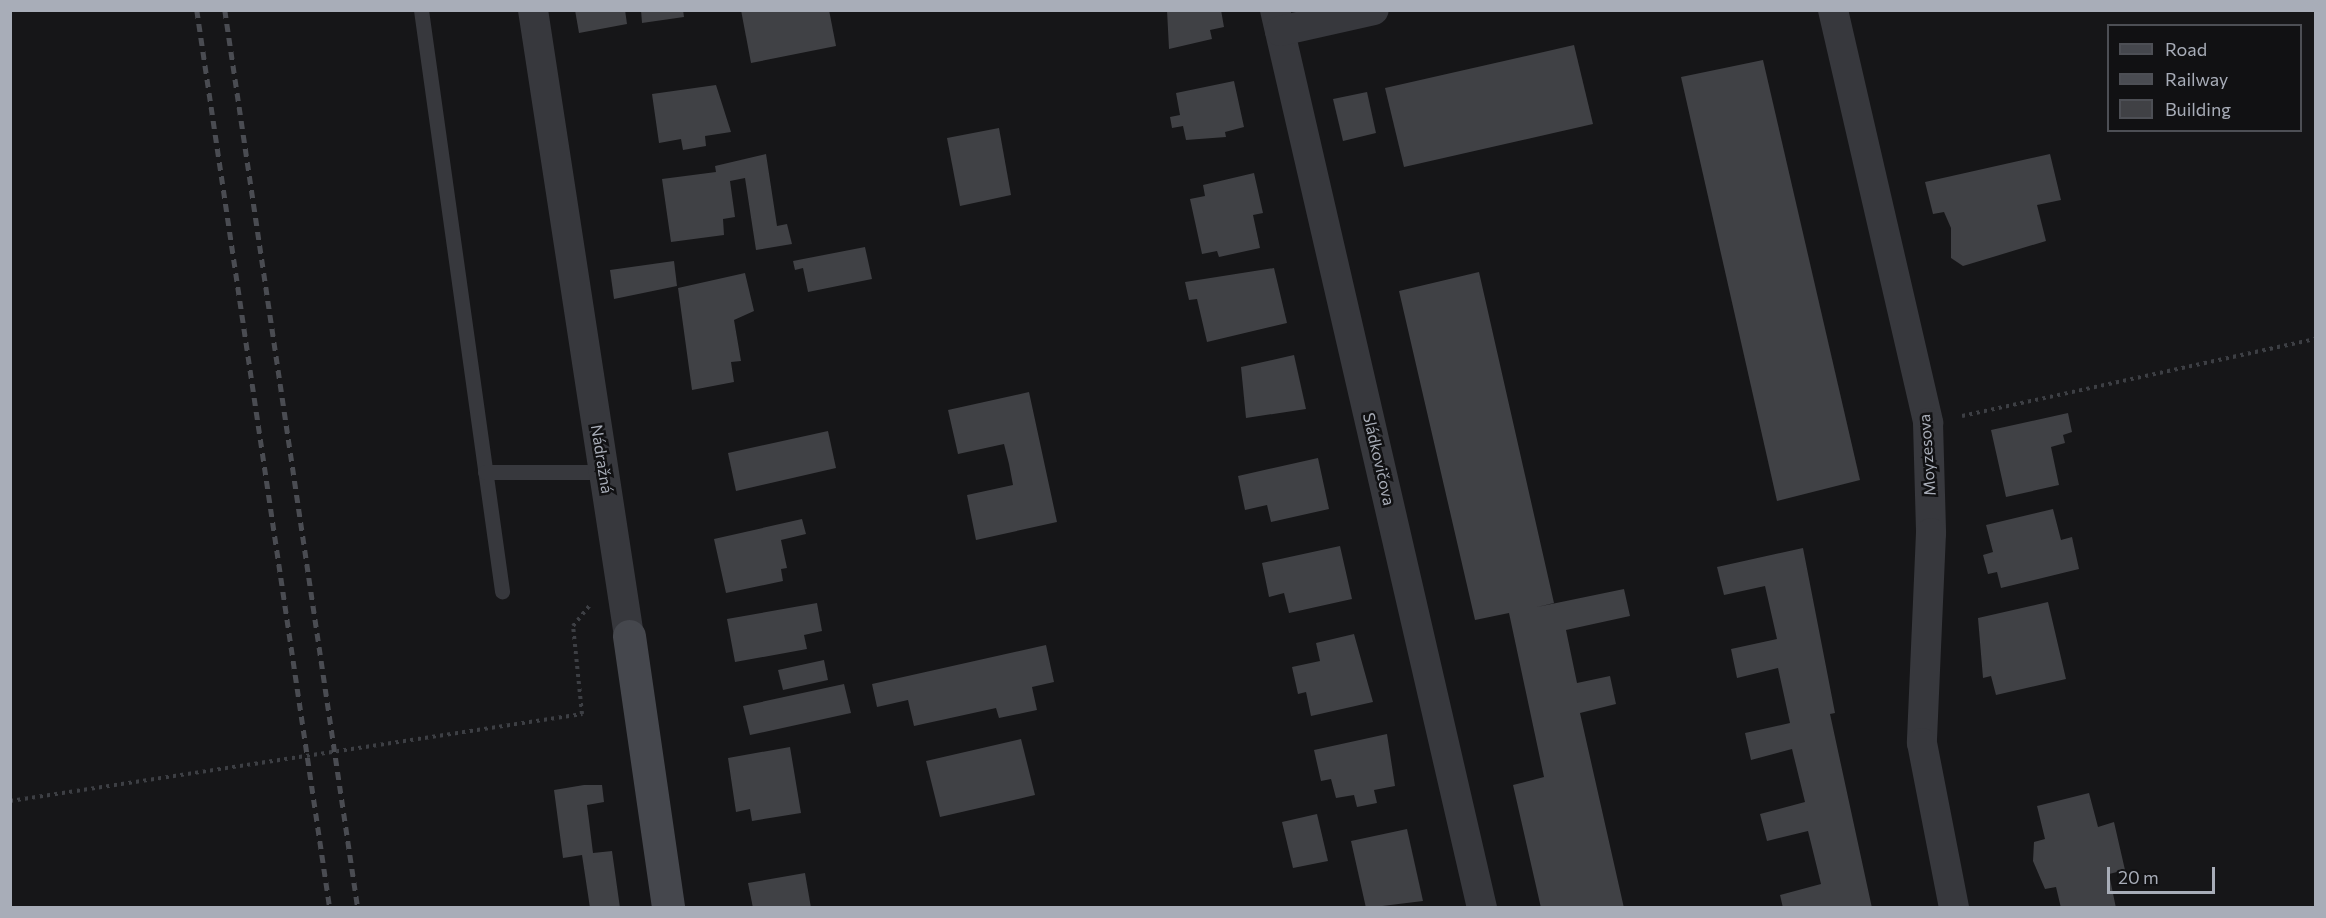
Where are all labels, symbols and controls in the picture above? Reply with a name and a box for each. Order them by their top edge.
legend [2107,24,2302,132]
text: Road [2165,38,2207,60]
text: Railway [2165,68,2228,90]
text: Building [2165,98,2231,120]
street label: Sládkovičova [1359,411,1399,507]
street label: Moyzesova [1915,413,1939,497]
street label: Nádražná [587,423,617,495]
scale bar [2110,855,2218,893]
text: 20 m [2118,866,2159,888]

